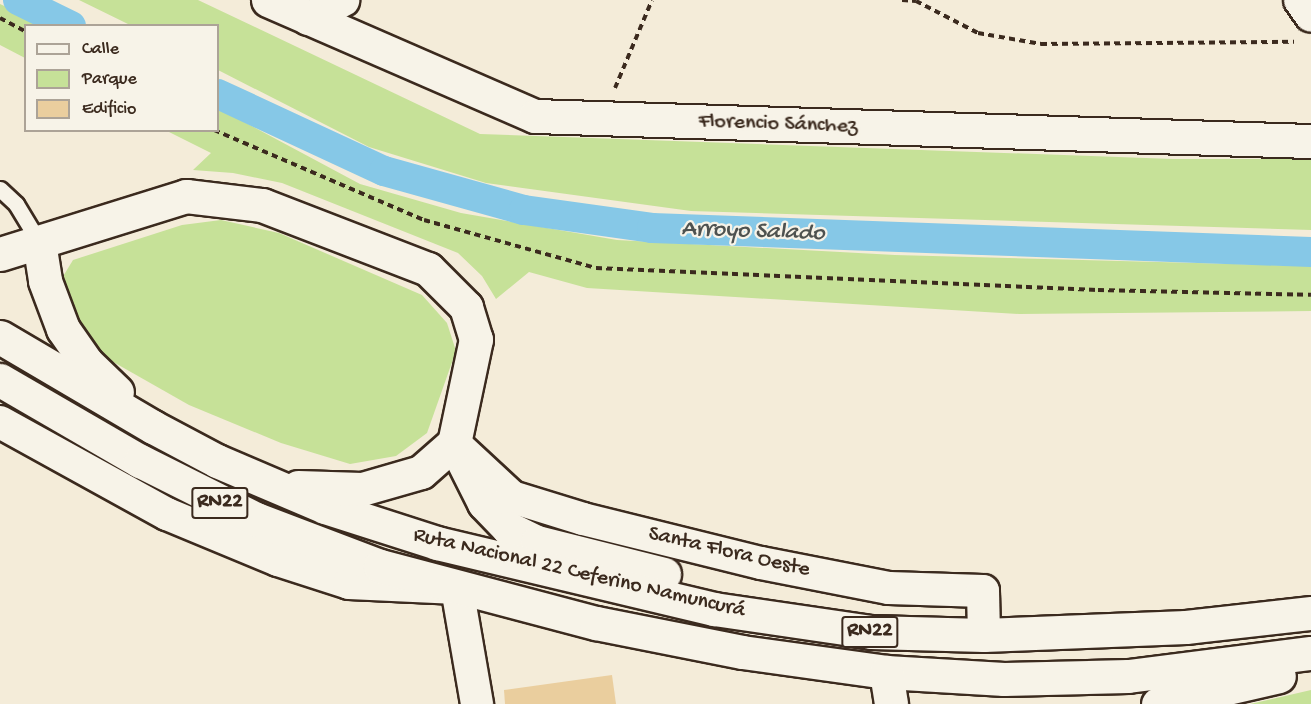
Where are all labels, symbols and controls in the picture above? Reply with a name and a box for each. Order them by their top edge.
legend [24,24,219,132]
text: Calle [82,39,119,60]
text: Parque [82,69,137,90]
text: Edificio [82,99,136,120]
street label: Florencio Sánchez [698,109,858,141]
water label: Arroyo Salado [681,215,825,249]
road number: RN22 [190,485,250,521]
street label: Santa Flora Oeste [646,522,812,584]
street label: Ruta Nacional 22 Ceferino Namuncurá [410,523,748,625]
road number: RN22 [840,614,900,650]

